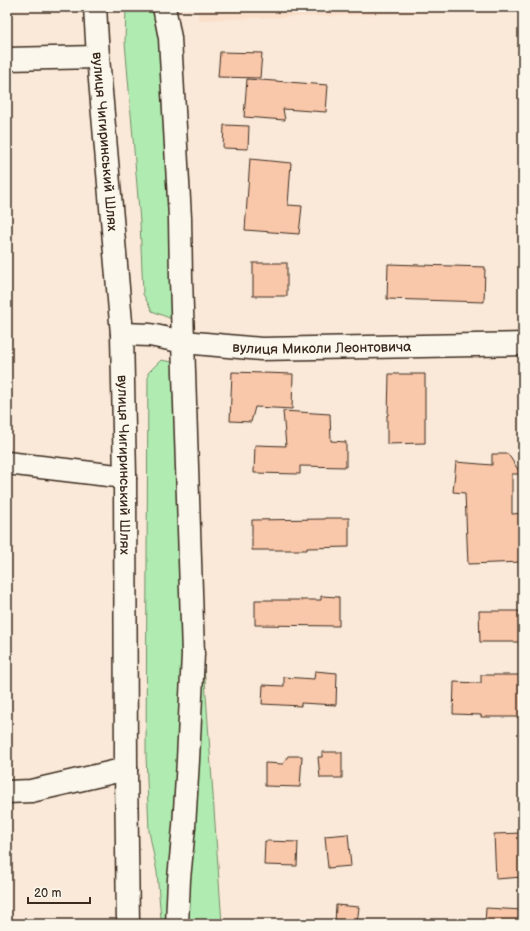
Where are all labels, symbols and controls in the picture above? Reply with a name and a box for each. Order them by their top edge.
street label: вулиця Чигиринський Шлях [89,51,122,233]
street label: вулиця Миколи Леонтовича [232,338,412,358]
street label: вулиця Чигиринський Шлях [114,375,134,556]
scale bar [28,879,90,905]
text: 20 m [34,886,61,901]

